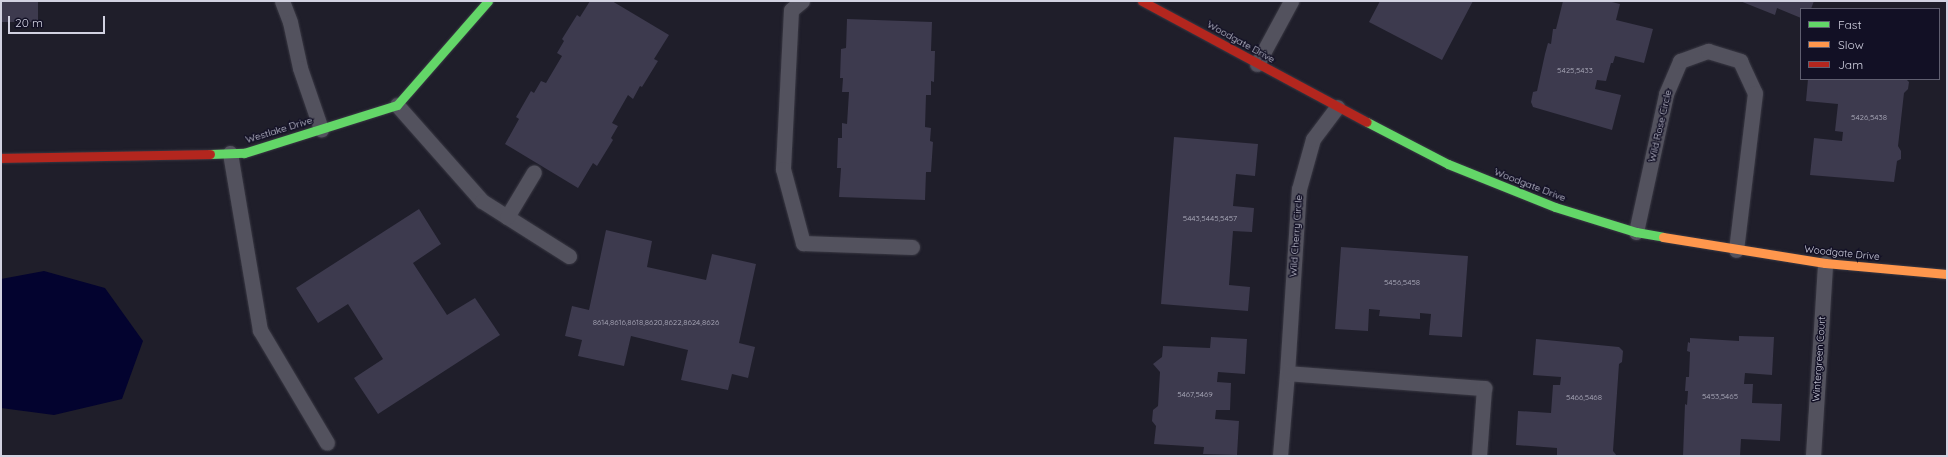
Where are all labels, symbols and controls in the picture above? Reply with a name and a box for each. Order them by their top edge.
scale bar [10,8,107,34]
legend [1800,8,1940,80]
text: 20 m [15,15,43,30]
text: Fast [1838,17,1862,32]
street label: Woodgate Drive [1205,18,1277,66]
text: Slow [1838,37,1864,52]
text: Jam [1838,57,1863,72]
house number: 5425,5433 [1557,66,1593,76]
street label: Wild Rose Circle [1646,89,1674,163]
house number: 5426,5438 [1851,113,1887,123]
street label: Westlake Drive [244,114,314,146]
street label: Woodgate Drive [1493,166,1567,204]
street label: Wild Cherry Circle [1287,195,1305,277]
house number: 5443,5445,5457 [1183,214,1237,224]
street label: Woodgate Drive [1804,243,1880,263]
house number: 5456,5458 [1384,278,1420,288]
street label: Wintergreen Court [1810,316,1828,402]
house number: 8614,8616,8618,8620,8622,8624,8626 [593,318,719,328]
house number: 5467,5469 [1177,390,1213,400]
house number: 5453,5465 [1702,392,1738,402]
house number: 5466,5468 [1566,393,1602,403]

